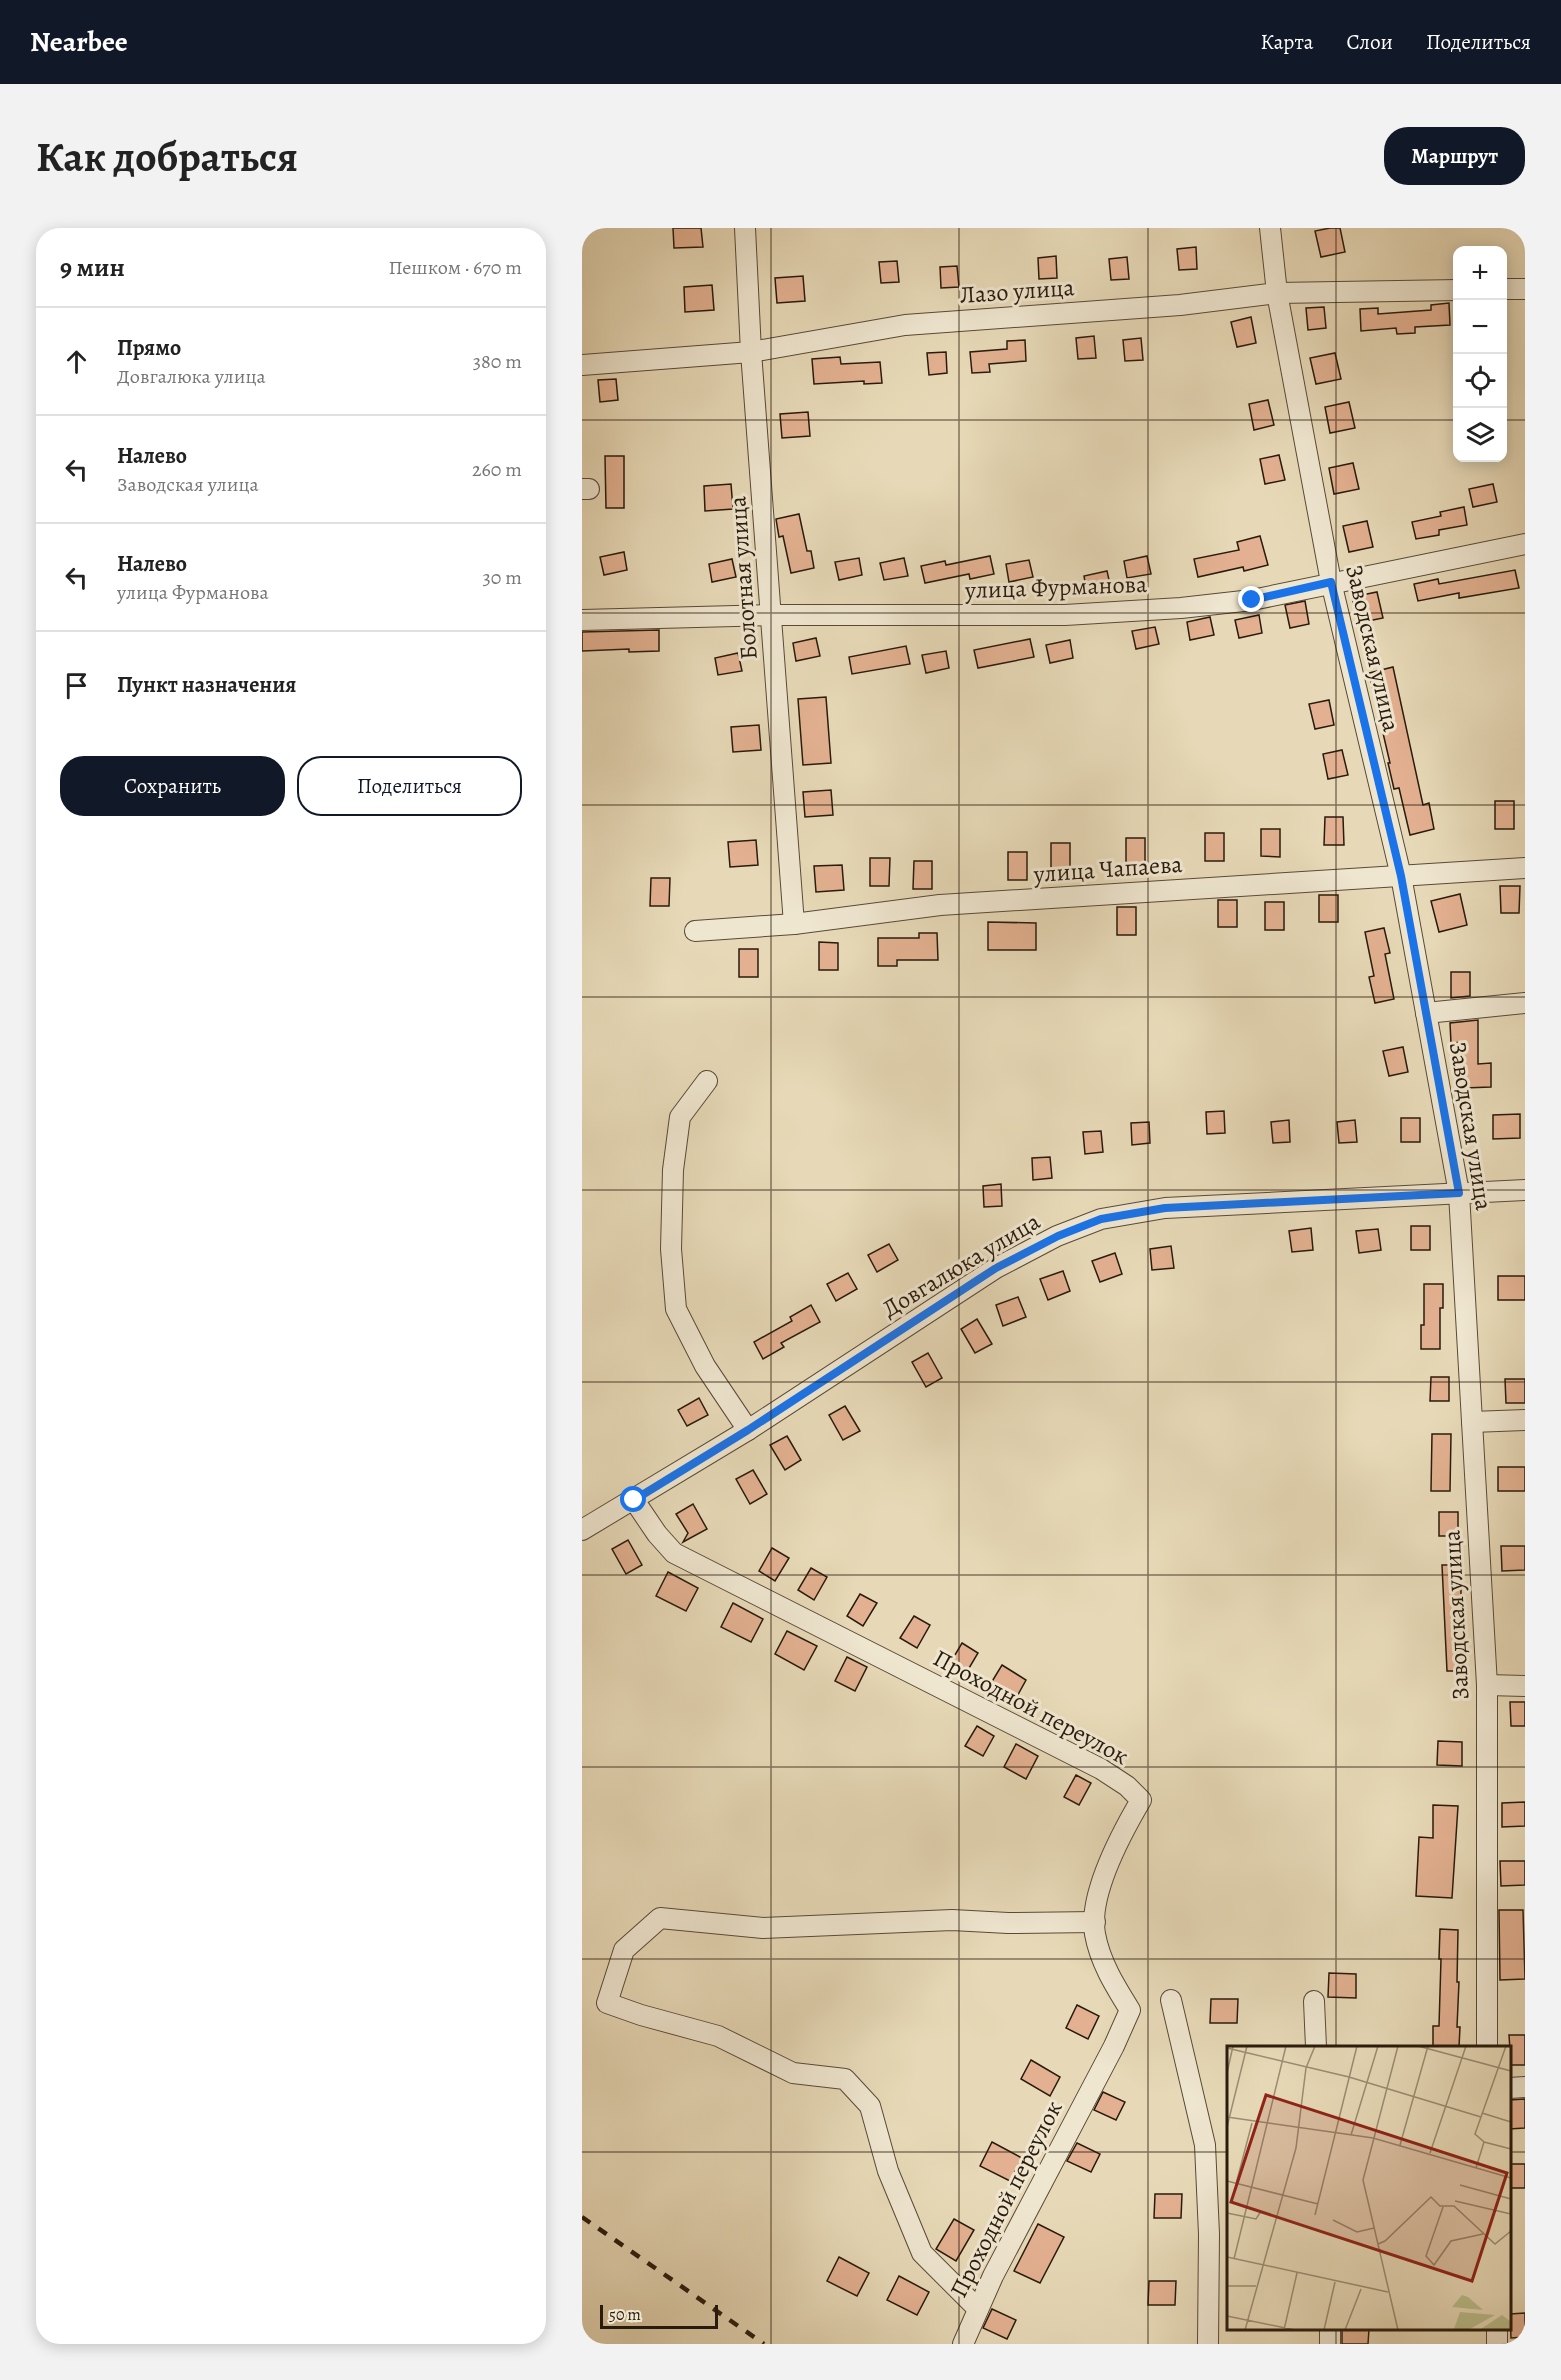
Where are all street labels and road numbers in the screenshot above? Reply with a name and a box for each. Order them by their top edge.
street label: Лазо улица [959,271,1075,311]
street label: Болотная улица [721,495,765,661]
street label: Заводская улица [1338,562,1408,734]
street label: улица Фурманова [963,568,1148,606]
street label: улица Чапаева [1032,848,1183,890]
street label: Заводская улица [1442,1039,1500,1213]
street label: Довгалюка улица [876,1205,1046,1325]
street label: Заводская улица [1436,1529,1476,1701]
street label: Проходной переулок [928,1642,1134,1772]
street label: Проходной переулок [942,2095,1070,2303]

